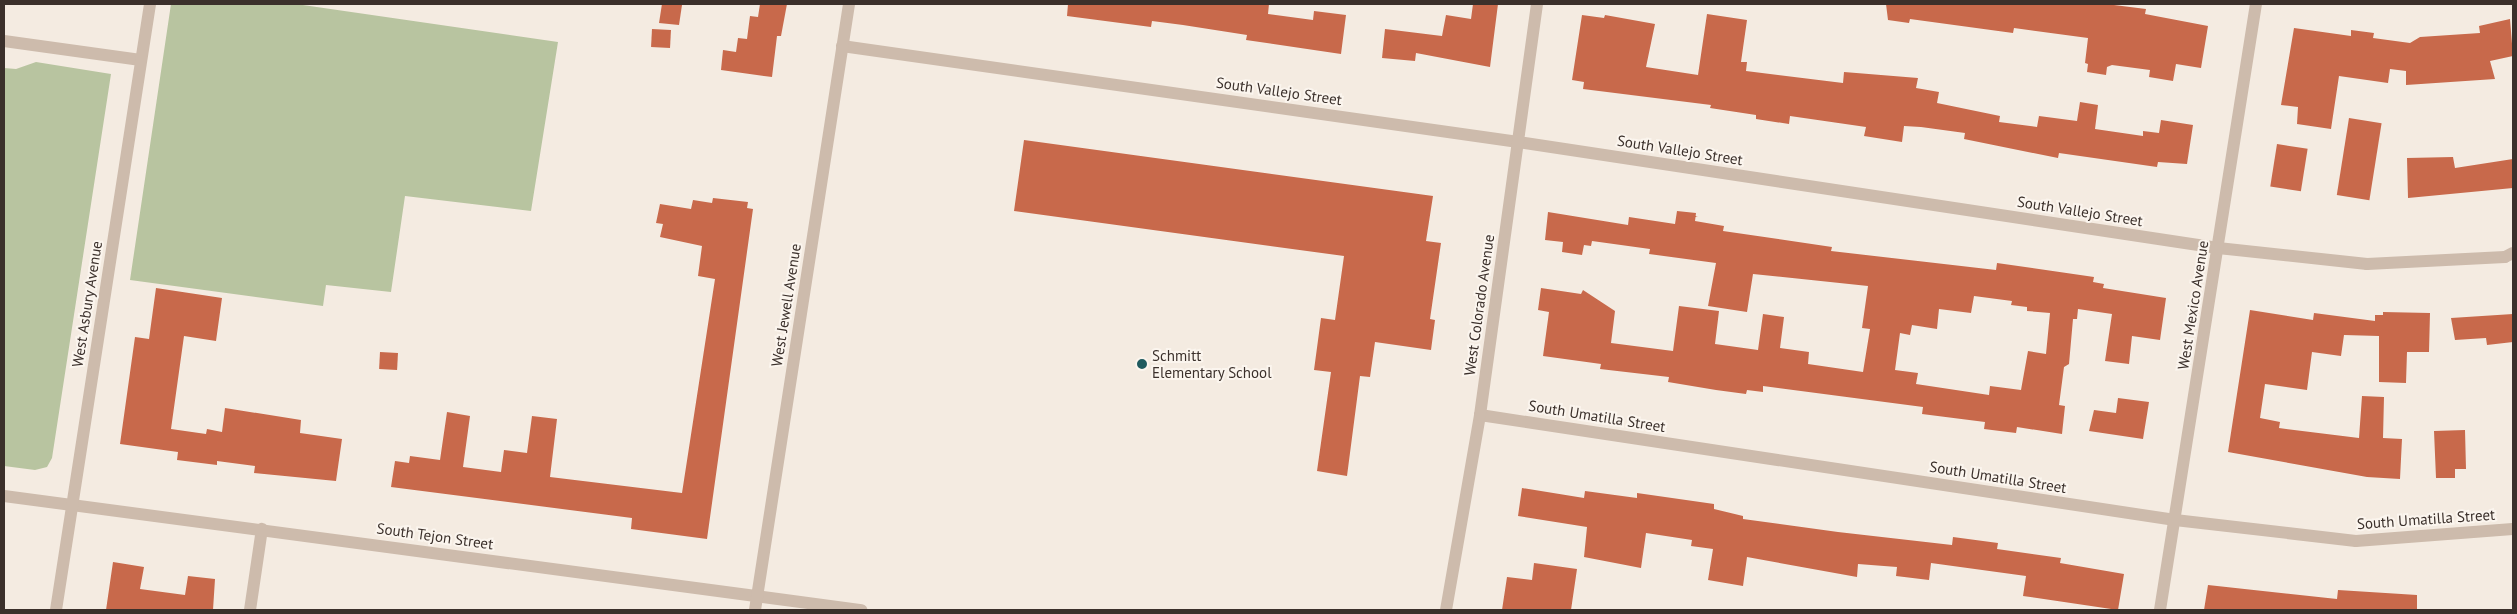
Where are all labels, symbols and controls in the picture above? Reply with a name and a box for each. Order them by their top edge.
street label: South Vallejo Street [1215,73,1343,109]
street label: South Vallejo Street [1616,131,1744,169]
street label: South Vallejo Street [2016,192,2144,230]
street label: West Colorado Avenue [1460,233,1498,377]
street label: West Asbury Avenue [68,239,106,369]
street label: West Mexico Avenue [2174,239,2212,371]
street label: West Jewell Avenue [767,242,805,368]
place label: Schmitt Elementary School [1152,346,1272,381]
marker: Schmitt Elementary School [1136,358,1148,370]
street label: South Umatilla Street [1527,396,1667,436]
street label: South Umatilla Street [1928,457,2068,497]
street label: South Umatilla Street [2356,505,2496,533]
street label: South Tejon Street [375,519,495,553]

